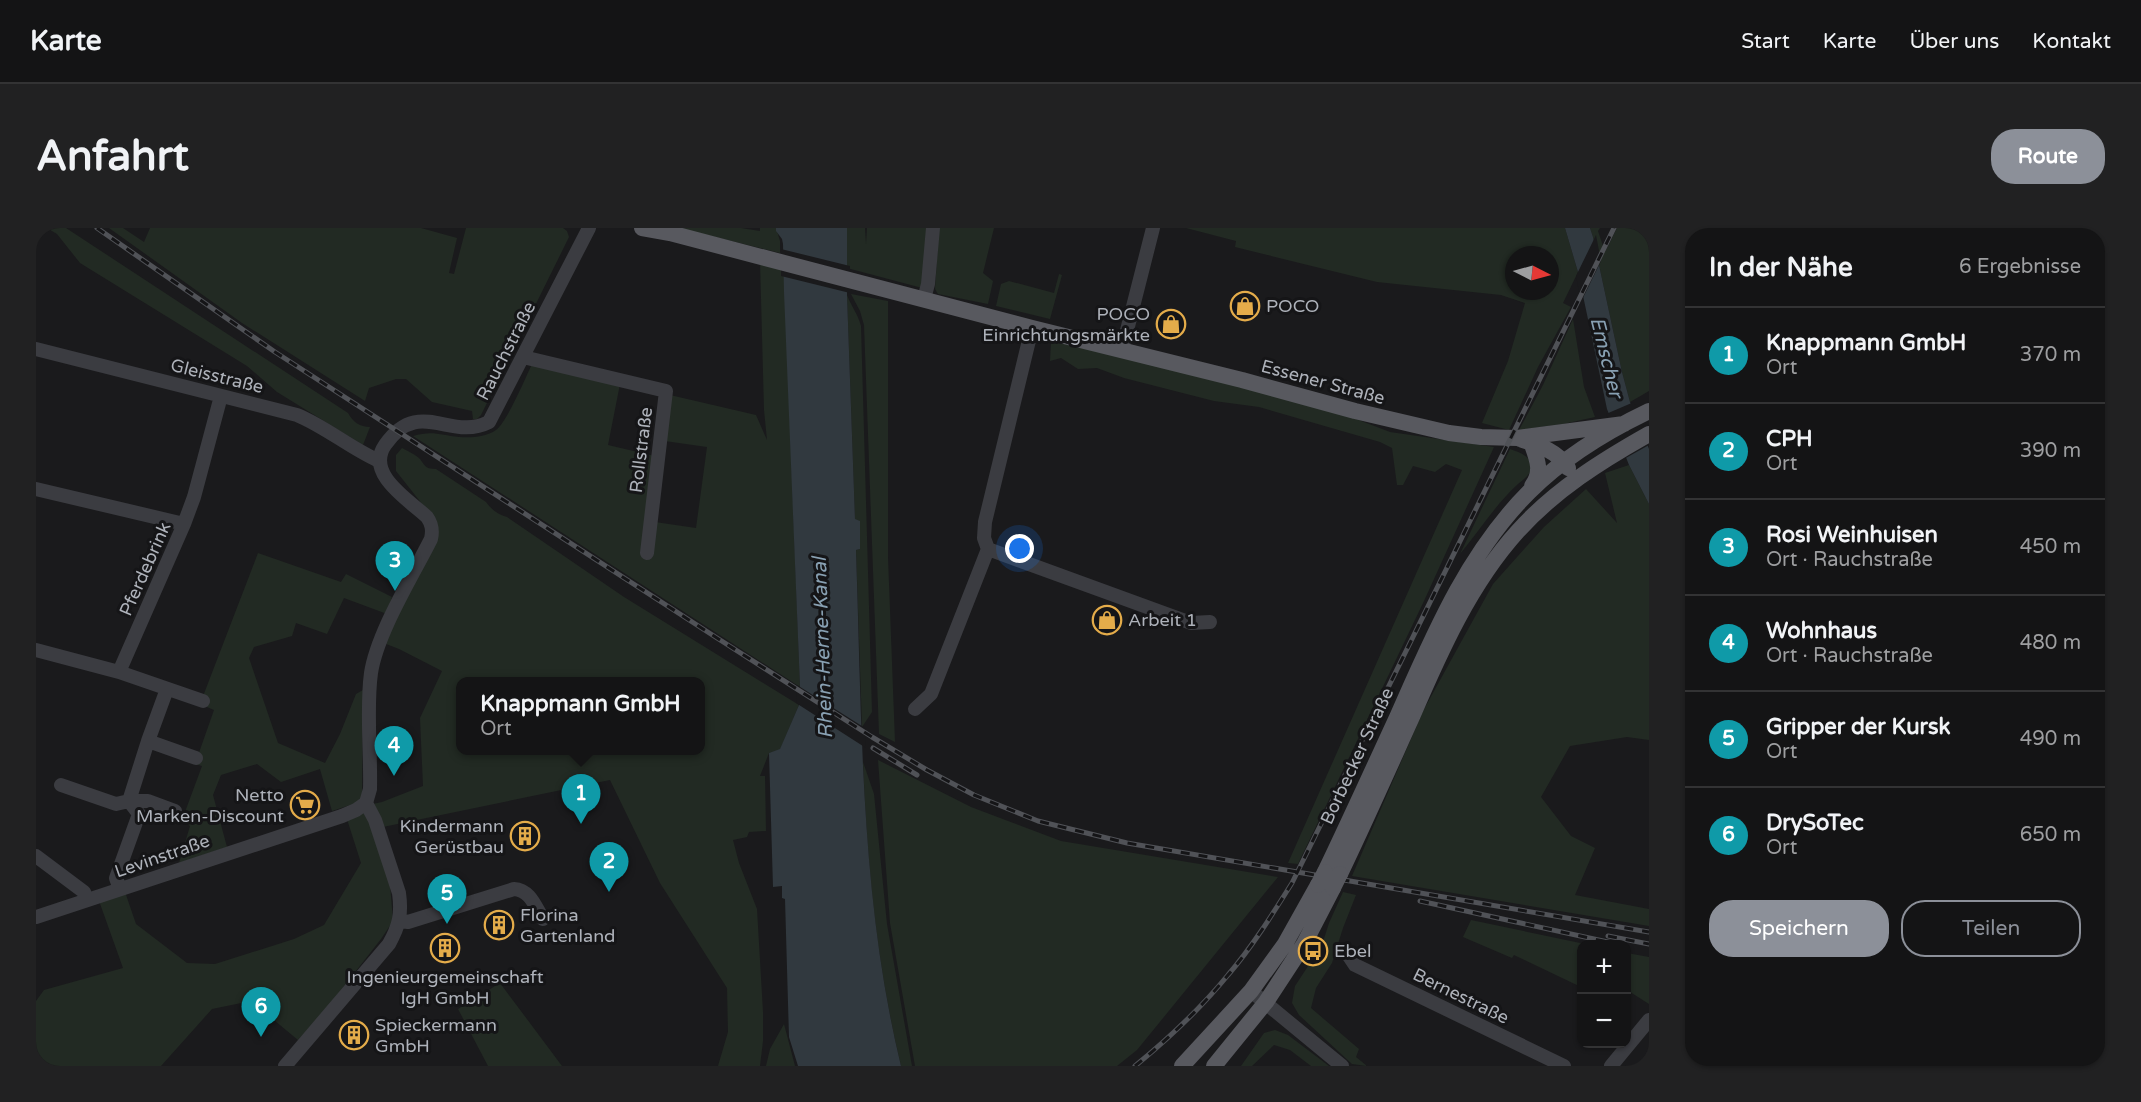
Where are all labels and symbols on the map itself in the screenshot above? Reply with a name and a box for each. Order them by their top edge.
north arrow [1505,246,1559,300]
shop icon: POCO [1229,290,1261,322]
place label: POCO [1266,295,1319,317]
street label: Rauchstraße [472,298,540,404]
place label: POCO Einrichtungsmärkte [982,303,1150,346]
shop icon: POCO Einrichtungsmärkte [1155,308,1187,340]
water label: Emscher [1584,314,1628,402]
street label: Gleisstraße [168,354,266,398]
street label: Essener Straße [1259,355,1387,409]
street label: Rollstraße [625,406,657,494]
street label: Pferdebrink [115,519,176,619]
your location [1005,534,1034,563]
pin: 3 [376,542,414,591]
water label: Rhein-Herne-Kanal [808,555,838,739]
shop icon: Arbeit 1 [1091,604,1123,636]
place label: Arbeit 1 [1128,609,1197,631]
street label: Borbecker Straße [1316,684,1398,828]
pin: 4 [374,726,414,776]
pin: 1 [562,774,600,824]
place label: Netto Marken-Discount [136,784,284,827]
supermarket icon: Netto Marken-Discount [289,789,321,821]
place label: Kindermann Gerüstbau [399,815,504,858]
building icon: Kindermann Gerüstbau [509,820,541,852]
street label: Levinstraße [112,829,212,883]
pin: 2 [590,842,628,892]
pin: 5 [428,874,466,924]
place label: Florina Gartenland [520,904,615,947]
building icon: Florina Gartenland [483,909,515,941]
building icon: Ingenieurgemeinschaft IgH GmbH [429,932,461,964]
bus stop icon: Ebel [1297,935,1329,967]
place label: Ebel [1334,940,1372,962]
street label: Bernestraße [1409,963,1513,1029]
place label: Ingenieurgemeinschaft IgH GmbH [346,966,544,1009]
pin: 6 [242,988,280,1037]
place label: Spieckermann GmbH [375,1014,497,1057]
building icon: Spieckermann GmbH [338,1019,370,1051]

